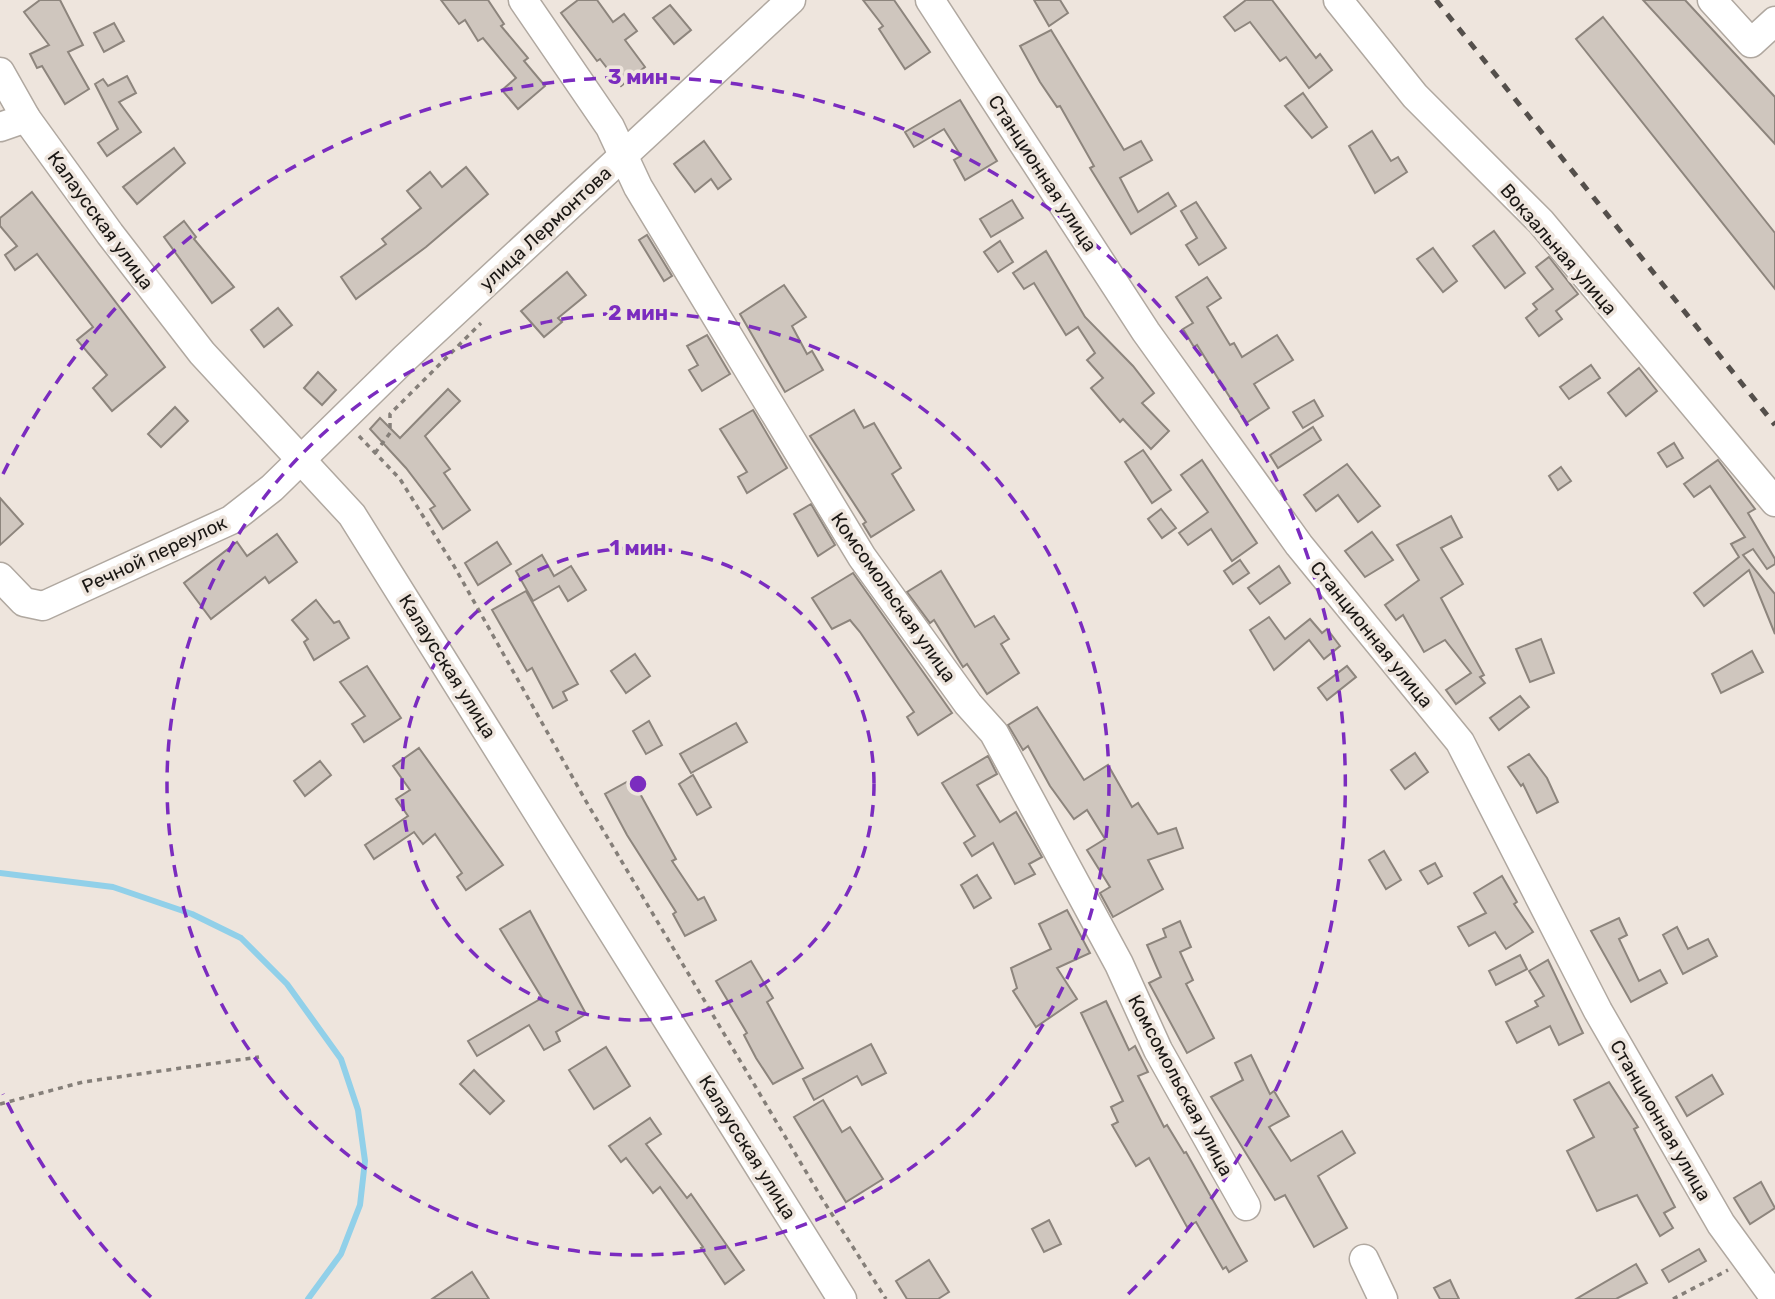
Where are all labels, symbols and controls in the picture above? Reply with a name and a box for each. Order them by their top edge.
text: 3 мин [608,64,668,89]
street label: Станционная улица [983,91,1102,256]
street label: Калаусская улица [43,147,159,294]
street label: улица Лермонтова [475,161,616,295]
street label: Вокзальная улица [1495,179,1622,320]
text: 2 мин [608,300,668,325]
street label: Комсомольская улица [826,508,961,687]
street label: Речной переулок [78,511,230,598]
text: 1 мин [610,535,666,560]
street label: Станционная улица [1305,556,1438,712]
street label: Калаусская улица [394,590,501,743]
centre of rings [626,772,650,796]
street label: Комсомольская улица [1123,991,1238,1180]
street label: Станционная улица [1605,1036,1716,1205]
street label: Калаусская улица [694,1071,801,1224]

